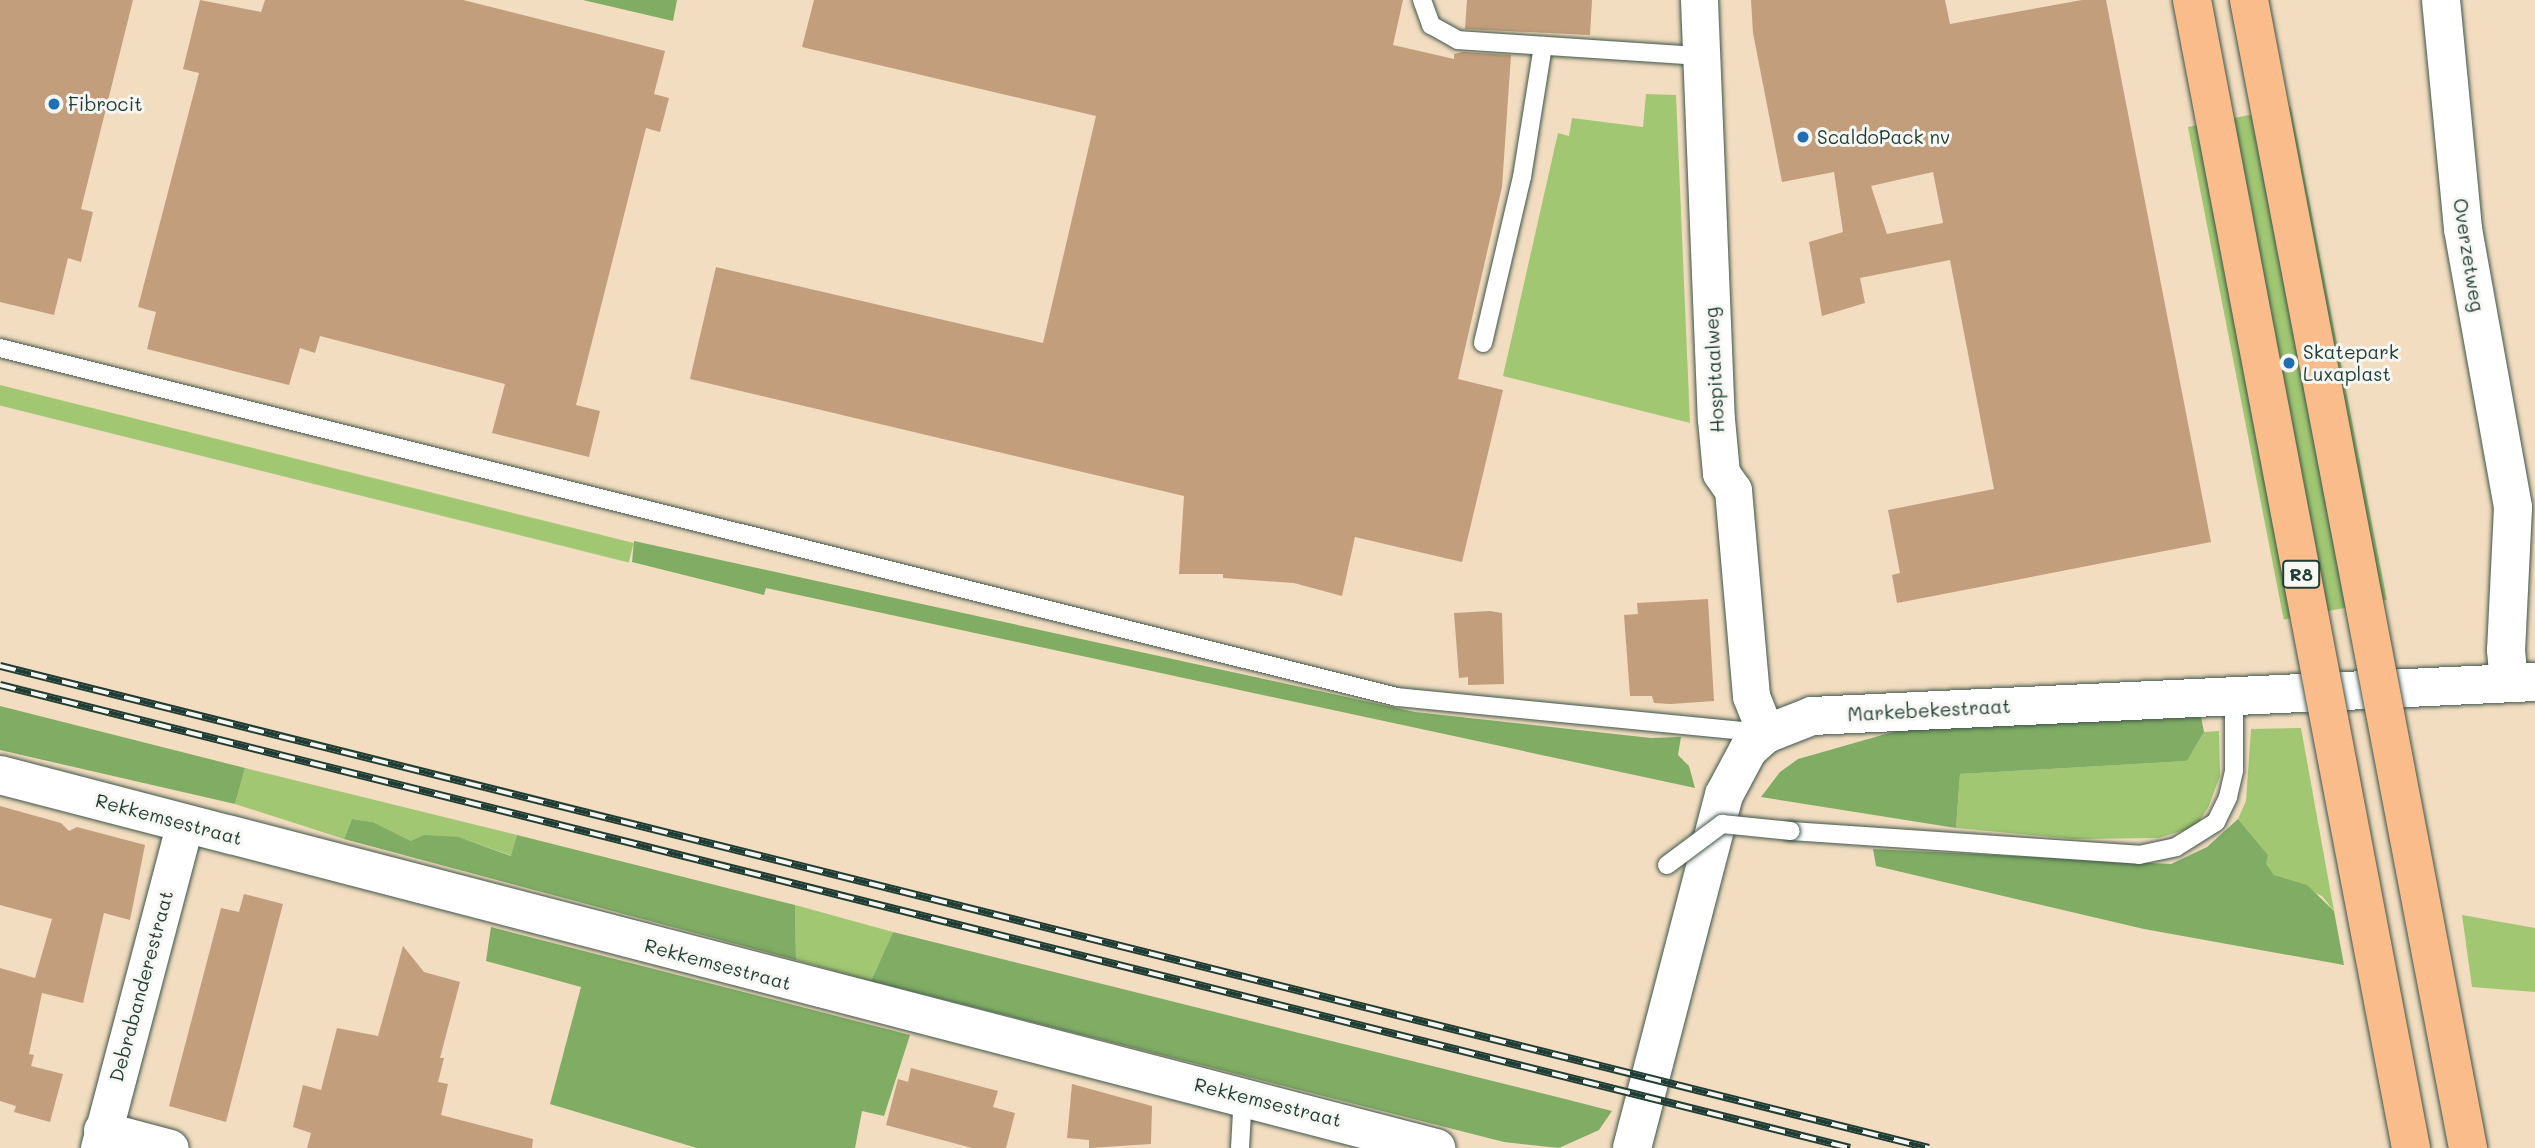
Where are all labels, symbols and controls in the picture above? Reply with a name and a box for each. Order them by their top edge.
place label: Fibrocit [68,93,143,115]
marker: Fibrocit [46,96,62,112]
place label: ScaldoPack nv [1817,126,1950,148]
marker: ScaldoPack nv [1795,129,1811,145]
street label: Overzetweg [2449,197,2489,313]
street label: Hospitaalweg [1699,307,1729,433]
place label: Skatepark Luxaplast [2303,341,2399,385]
marker: Skatepark Luxaplast [2281,355,2297,371]
road number: R8 [2282,560,2320,588]
street label: Markebekestraat [1847,694,2011,726]
street label: Rekkemsestraat [93,788,245,850]
street label: Debrabanderestraat [104,888,178,1084]
street label: Rekkemsestraat [642,933,794,995]
street label: Rekkemsestraat [1192,1073,1344,1131]

